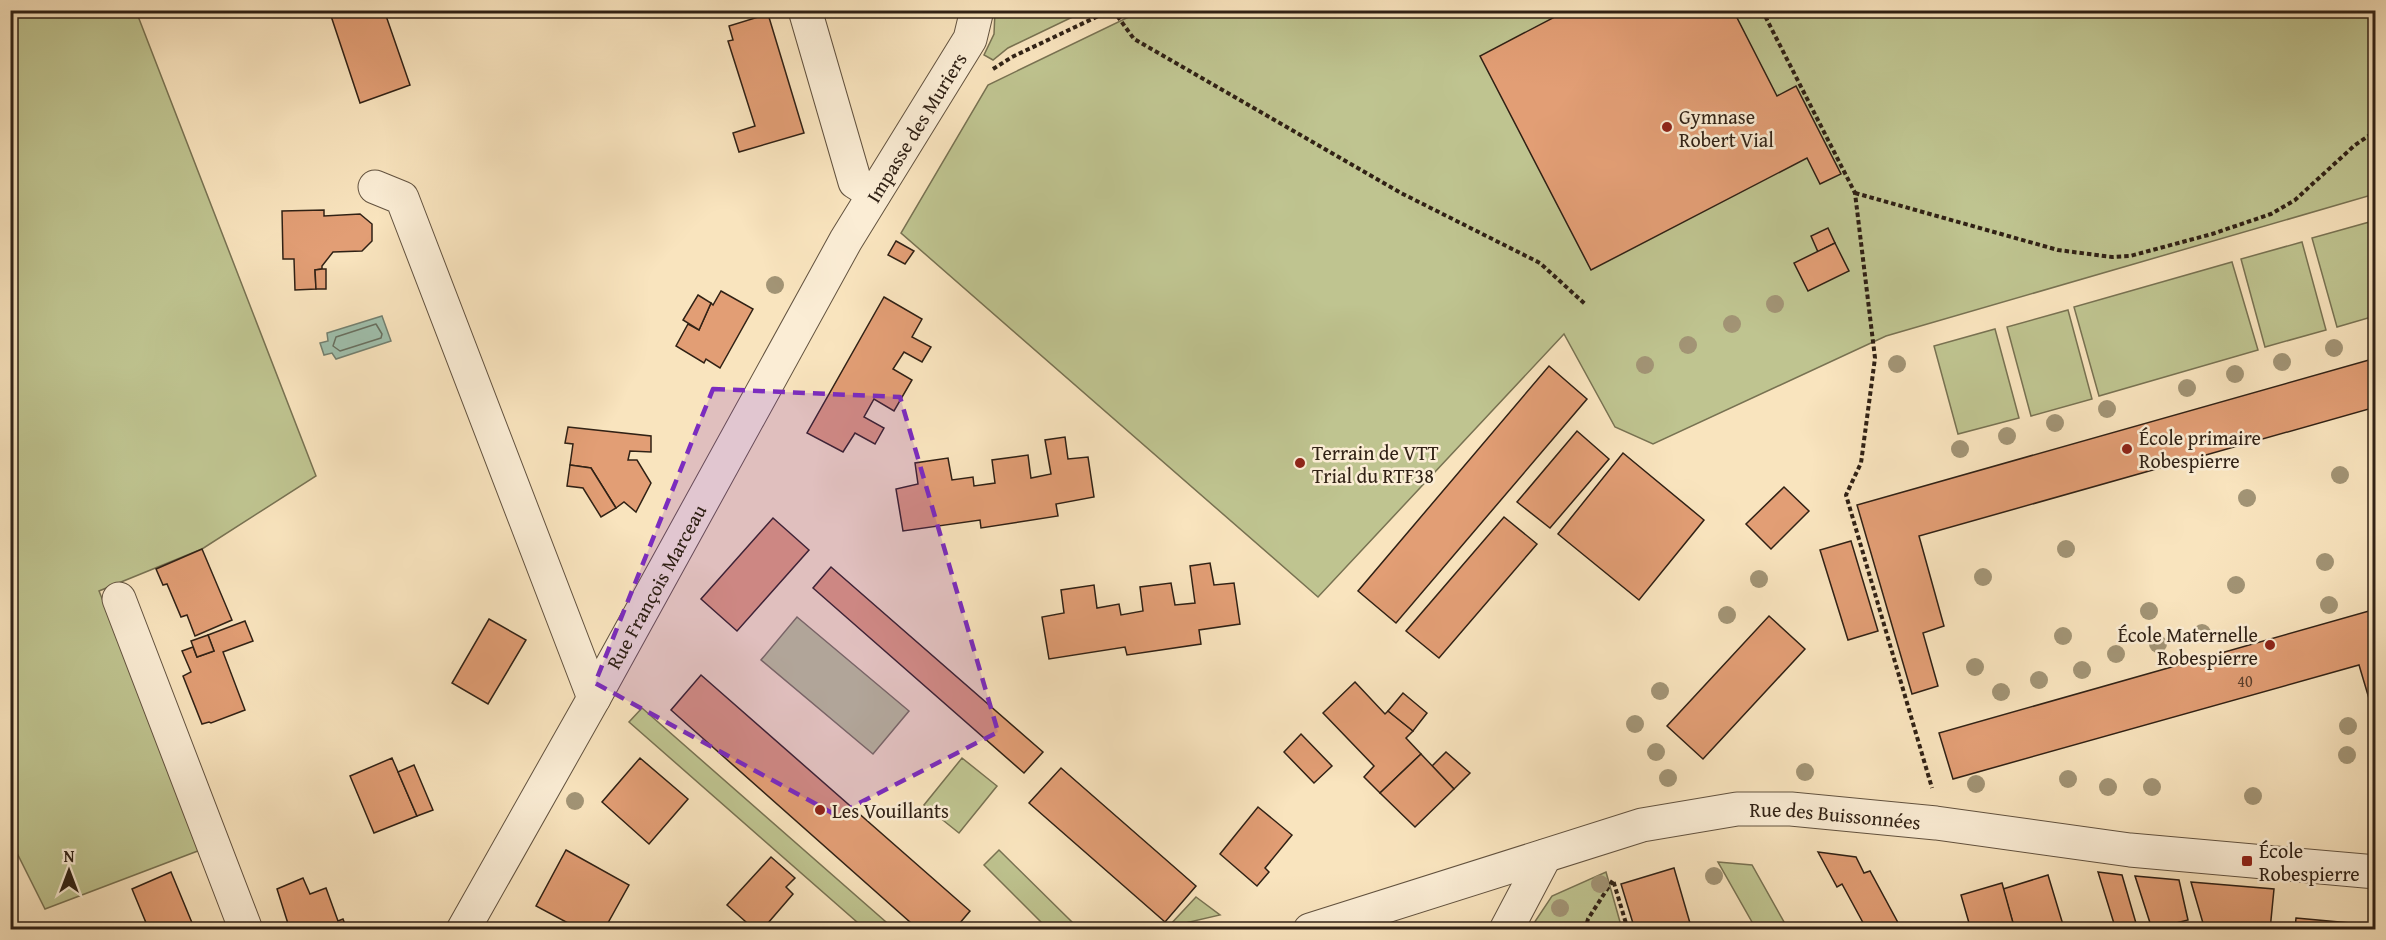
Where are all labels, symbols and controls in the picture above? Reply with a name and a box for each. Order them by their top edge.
street label: Impasse des Muriers [858,46,973,208]
place label: Gymnase Robert Vial [1679,102,1774,154]
marker: Gymnase Robert Vial [1660,120,1674,134]
place label: École primaire Robespierre [2139,423,2261,475]
place label: Terrain de VTT Trial du RTF38 [1312,438,1439,490]
marker: École primaire Robespierre [2120,442,2134,456]
marker: Terrain de VTT Trial du RTF38 [1293,456,1307,470]
street label: Rue François Marceau [598,498,713,674]
place label: École Maternelle Robespierre [2118,620,2258,672]
marker: École Maternelle Robespierre [2263,638,2277,652]
house number: 40 [2237,669,2253,693]
street label: Rue des Buissonnées [1750,794,1922,836]
place label: Les Vouillants [832,796,949,825]
marker: Les Vouillants [813,803,827,817]
place label: École Robespierre [2259,836,2360,888]
north arrow [39,841,99,901]
text: N [64,844,75,868]
marker: École Robespierre [2240,854,2254,868]

